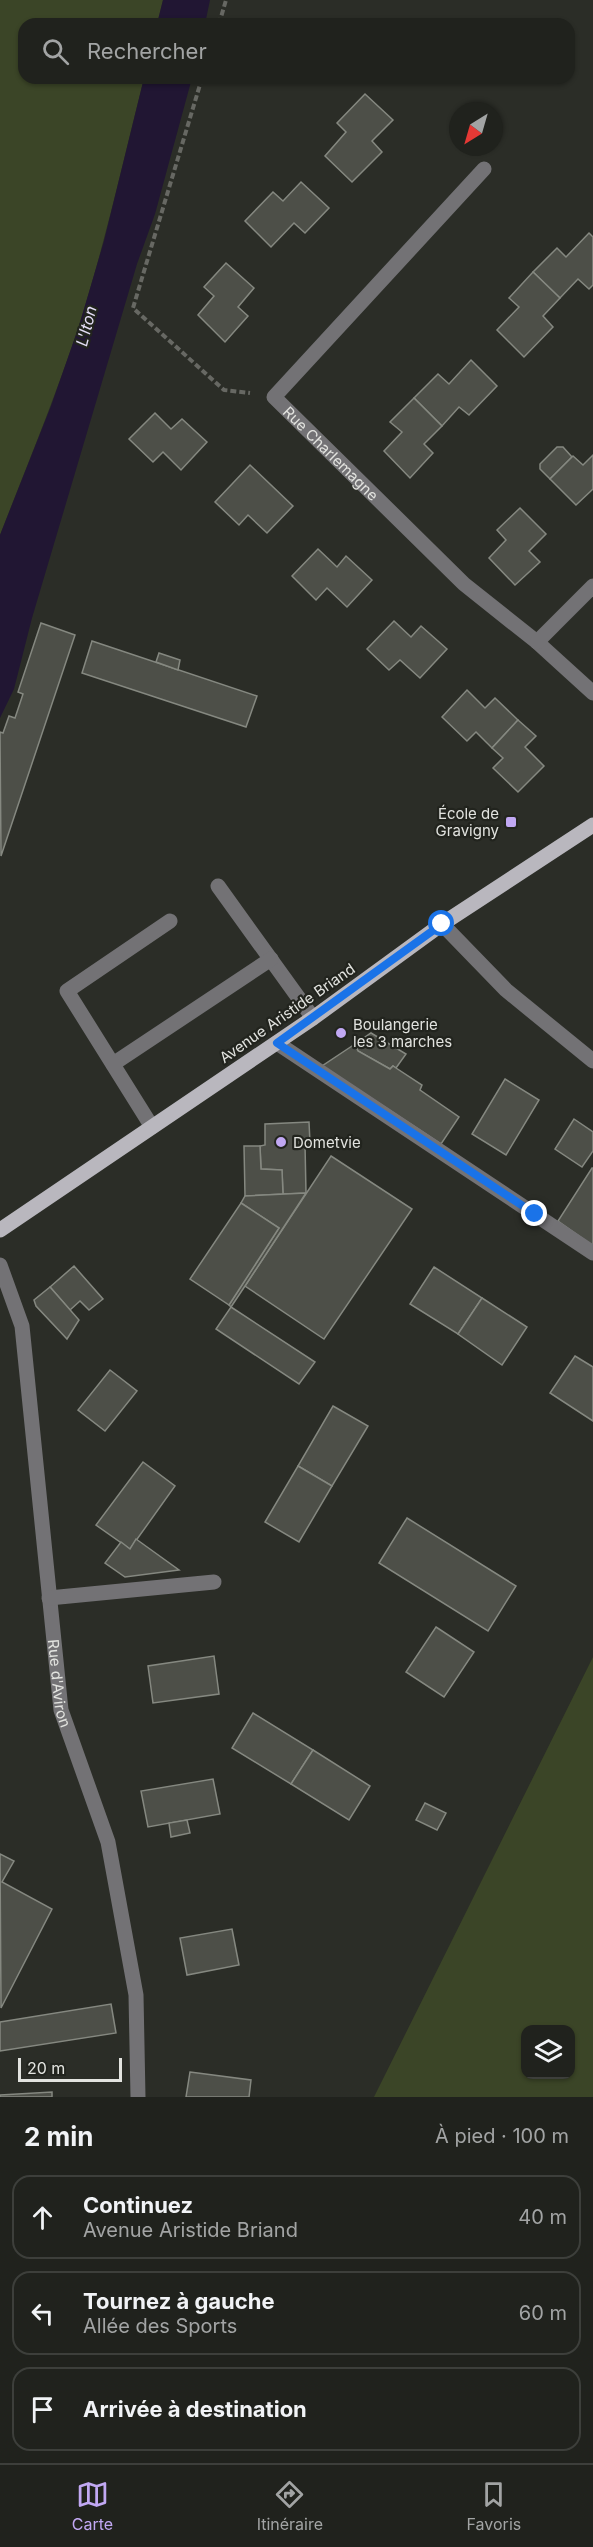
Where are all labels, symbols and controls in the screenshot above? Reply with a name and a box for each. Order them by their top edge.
search box [18,18,575,84]
icon: search [39,35,72,68]
text: Rechercher [87,38,207,64]
north arrow [449,102,503,156]
water label: L'Iton [71,304,101,348]
street label: Rue Charlemagne [279,402,383,504]
place label: École de Gravigny [436,804,500,840]
marker: École de Gravigny [504,815,518,829]
route start [428,910,454,936]
street label: Avenue Aristide Briand [216,959,358,1067]
place label: Boulangerie les 3 marches [353,1015,452,1051]
marker: Boulangerie les 3 marches [334,1026,348,1040]
place label: Dometvie [293,1133,361,1152]
marker: Dometvie [274,1135,288,1149]
route end [521,1200,547,1226]
street label: Rue d'Aviron [44,1638,76,1730]
map controls [521,2025,575,2079]
button: layers [521,2025,575,2079]
scale bar [18,2055,122,2082]
text: 20 m [27,2058,65,2078]
text: 2 min [24,2121,94,2152]
text: À pied · 100 m [435,2124,569,2148]
text: Continuez [83,2192,193,2218]
icon: ahead [26,2201,59,2234]
text: 40 m [518,2205,567,2229]
text: Avenue Aristide Briand [83,2218,298,2242]
text: Tournez à gauche [83,2288,275,2314]
icon: left [26,2297,59,2330]
text: 60 m [519,2301,567,2325]
text: Allée des Sports [83,2314,237,2338]
icon: arrive [26,2393,59,2426]
text: Arrivée à destination [83,2396,307,2422]
tab: Carte [72,2478,113,2534]
tab: Itinéraire [257,2478,323,2534]
tab: Favoris [467,2478,521,2534]

